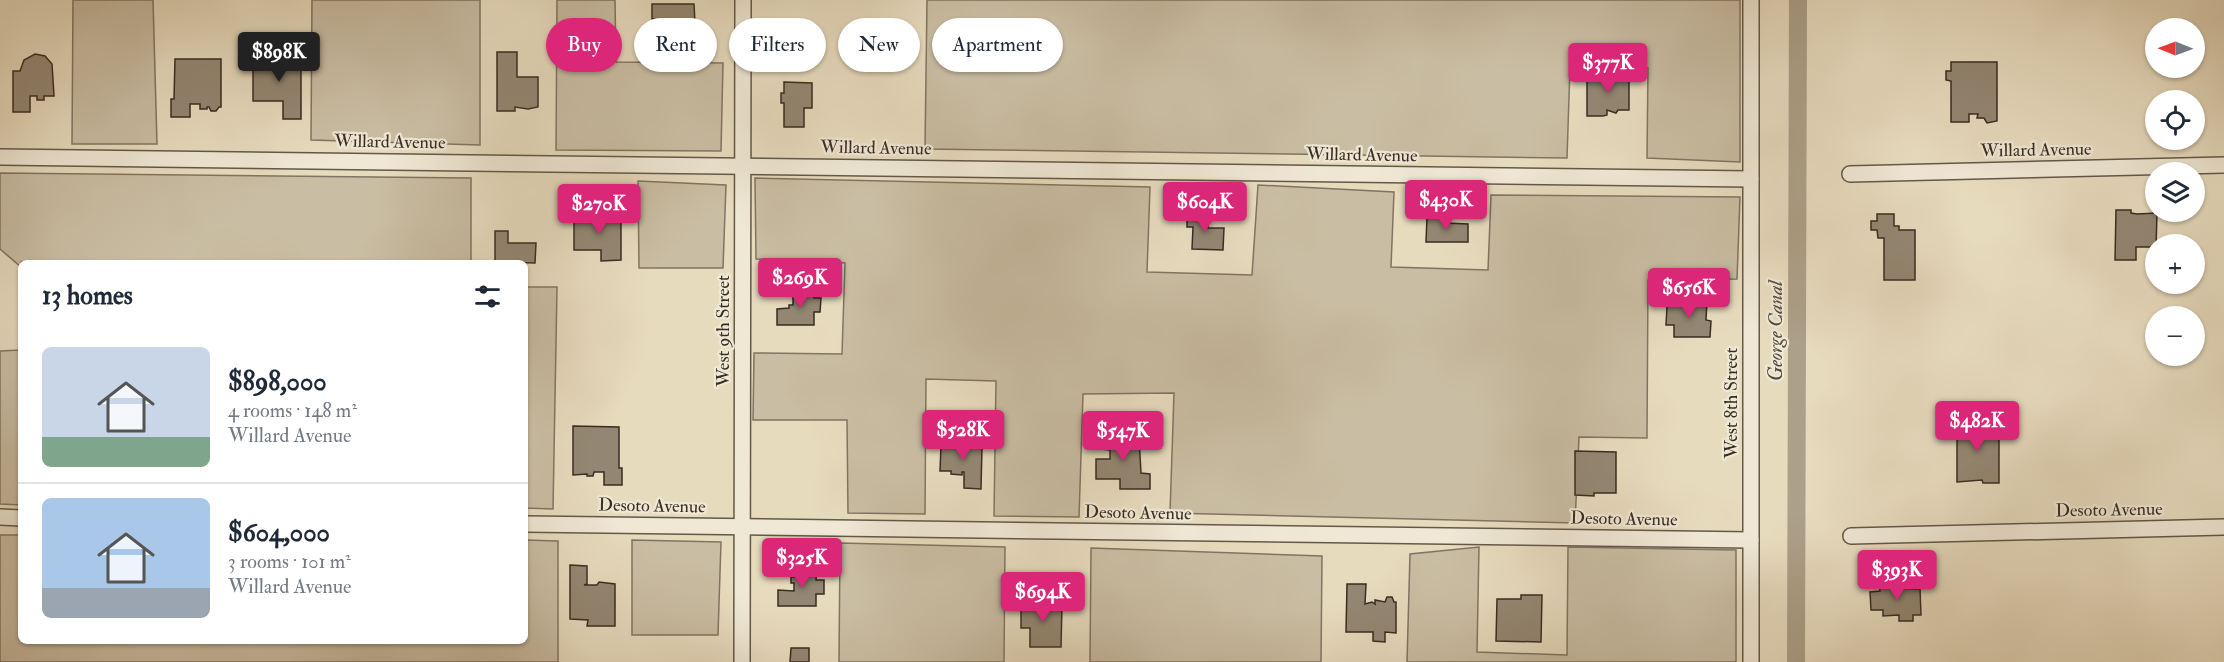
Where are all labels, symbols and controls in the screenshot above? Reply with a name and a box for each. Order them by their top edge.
chip: Buy [546,18,622,72]
chip: Rent [634,18,717,72]
chip: Filters [729,18,826,72]
chip: New [838,18,920,72]
chip: Apartment [932,18,1063,72]
north arrow [2145,18,2205,78]
map controls [2145,18,2205,366]
pin: $898K [237,32,321,83]
text: $898K [252,39,306,64]
pin: $377K [1566,43,1650,94]
text: $377K [1582,50,1634,75]
button: locate [2145,90,2205,150]
street label: Willard Avenue [333,130,446,154]
street label: Willard Avenue [819,136,932,160]
street label: Willard Avenue [1979,138,2092,162]
street label: Willard Avenue [1305,143,1418,167]
button: layers [2145,162,2205,222]
pin: $430K [1404,180,1488,231]
pin: $604K [1163,182,1247,233]
pin: $270K [557,184,641,235]
text: $430K [1419,187,1473,212]
text: $604K [1177,189,1233,214]
text: $270K [572,191,626,216]
button: + [2145,234,2205,294]
pin: $269K [758,258,842,309]
text: $269K [772,265,828,290]
pin: $656K [1647,268,1731,319]
street label: West 9th Street [712,275,735,388]
text: $656K [1662,275,1716,300]
water label: George Canal [1763,279,1788,381]
text: 13 homes [42,280,133,312]
icon: filters [471,280,504,313]
button: − [2145,306,2205,366]
street label: West 8th Street [1720,347,1743,459]
text: $898,000 [228,366,327,398]
icon: home [90,371,162,443]
text: 4 rooms · 148 m² [228,398,357,423]
pin: $482K [1935,401,2019,452]
text: $482K [1949,408,2005,433]
pin: $528K [921,410,1005,461]
pin: $547K [1081,411,1165,462]
text: $528K [936,417,990,442]
text: $547K [1096,418,1150,443]
text: Willard Avenue [228,423,351,448]
street label: Desoto Avenue [598,494,706,518]
street label: Desoto Avenue [2055,498,2163,522]
street label: Desoto Avenue [1084,501,1192,525]
street label: Desoto Avenue [1570,507,1678,531]
text: $604,000 [228,517,330,549]
icon: home [90,522,162,594]
pin: $325K [760,538,844,589]
text: $325K [776,545,828,570]
text: 3 rooms · 101 m² [228,549,351,574]
pin: $393K [1855,550,1939,601]
text: $393K [1872,557,1922,582]
pin: $694K [1001,572,1085,623]
text: Willard Avenue [228,574,351,599]
text: $694K [1015,579,1071,604]

